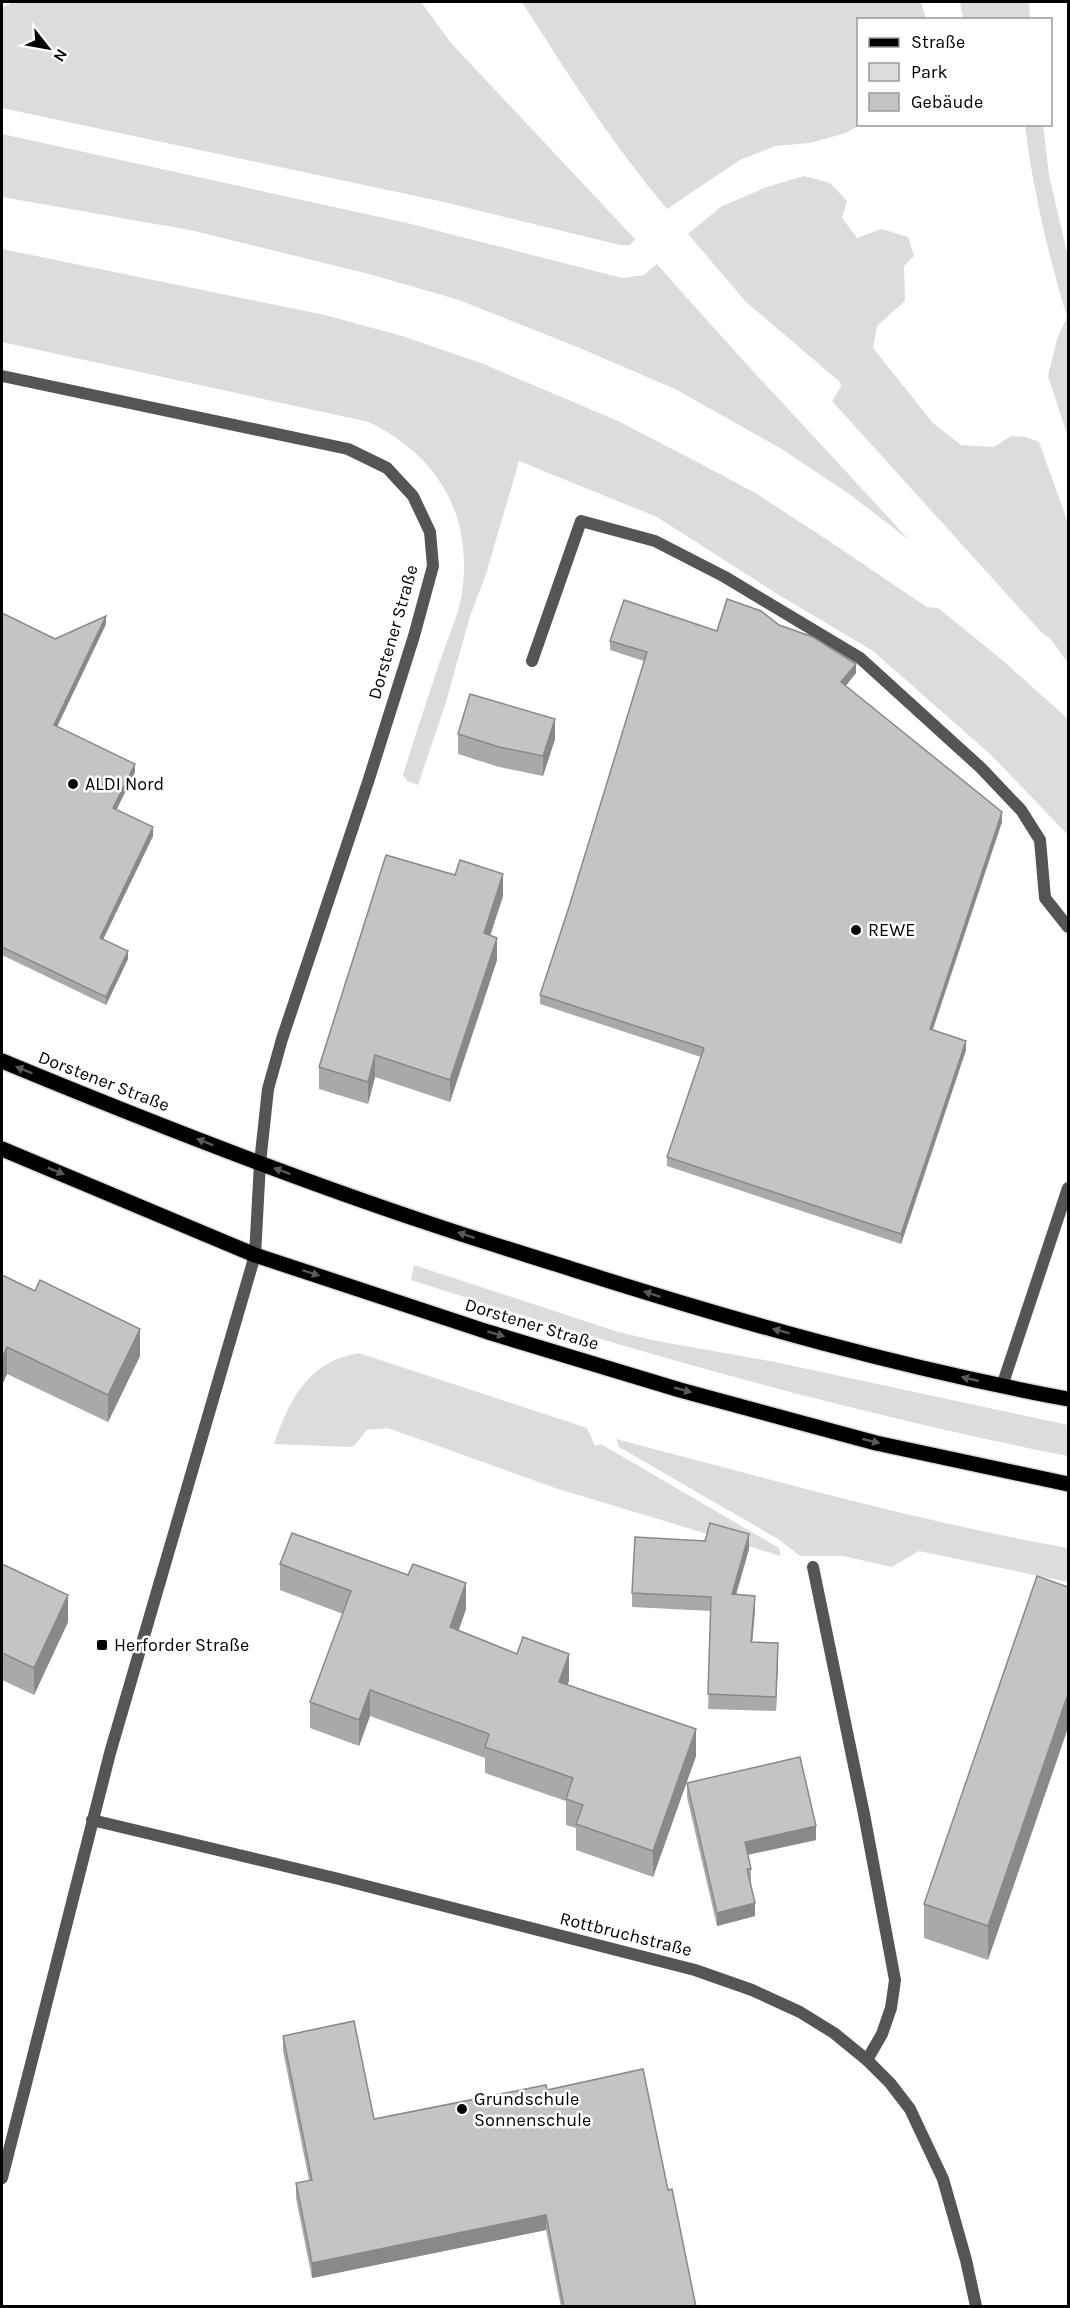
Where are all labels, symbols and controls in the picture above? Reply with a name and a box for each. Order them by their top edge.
north arrow [18,18,78,78]
legend [857,18,1052,126]
text: Straße [911,31,965,53]
text: N [49,46,72,65]
text: Park [911,61,948,83]
text: Gebäude [911,91,983,113]
street label: Dorstener Straße [363,562,423,702]
place label: ALDI Nord [85,773,164,795]
marker: ALDI Nord [66,777,80,791]
place label: REWE [868,919,915,941]
marker: REWE [849,923,863,937]
street label: Dorstener Straße [35,1046,173,1116]
one-way arrow [14,1065,32,1075]
one-way arrow [196,1137,214,1146]
one-way arrow [47,1166,65,1176]
one-way arrow [273,1166,291,1176]
one-way arrow [457,1230,475,1240]
one-way arrow [302,1268,320,1278]
one-way arrow [643,1289,661,1298]
street label: Dorstener Straße [462,1293,602,1355]
one-way arrow [772,1326,790,1336]
one-way arrow [487,1330,505,1339]
one-way arrow [961,1373,979,1383]
one-way arrow [674,1386,692,1395]
one-way arrow [862,1437,880,1447]
place label: Herforder Straße [114,1634,249,1656]
marker: Herforder Straße [95,1638,109,1652]
street label: Rottbruchstraße [558,1907,694,1961]
place label: Grundschule Sonnenschule [474,2088,591,2131]
marker: Grundschule Sonnenschule [455,2102,469,2116]

